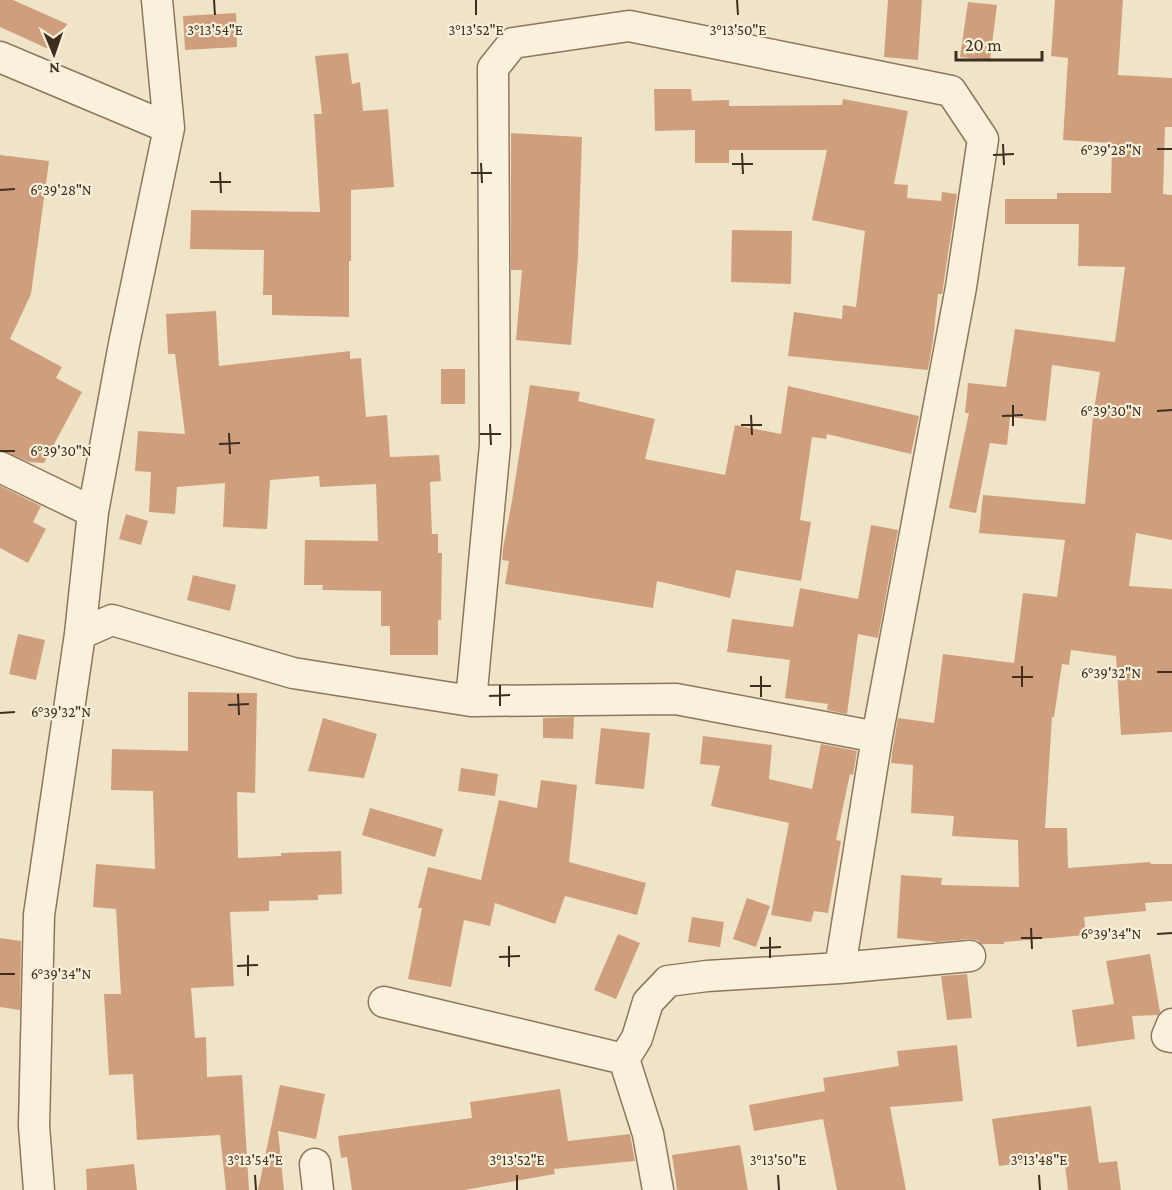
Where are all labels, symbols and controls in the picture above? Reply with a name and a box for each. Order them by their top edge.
text: 3°13'54"E [187,22,243,38]
text: 3°13'52"E [448,22,504,38]
text: 3°13'50"E [710,22,766,38]
north arrow [24,24,84,84]
scale bar [956,24,1042,62]
text: 20 m [965,35,1002,55]
text: N [49,60,60,77]
text: 6°39'28"N [1080,142,1142,158]
text: 6°39'28"N [30,182,92,198]
text: 6°39'30"N [1080,403,1142,419]
text: 6°39'30"N [30,443,92,459]
text: 6°39'32"N [1081,665,1141,681]
text: 6°39'32"N [31,704,91,720]
text: 6°39'34"N [1081,926,1141,942]
text: 6°39'34"N [31,966,91,982]
text: 3°13'54"E [227,1152,283,1168]
text: 3°13'52"E [489,1152,545,1168]
text: 3°13'50"E [750,1152,806,1168]
text: 3°13'48"E [1011,1152,1067,1168]

